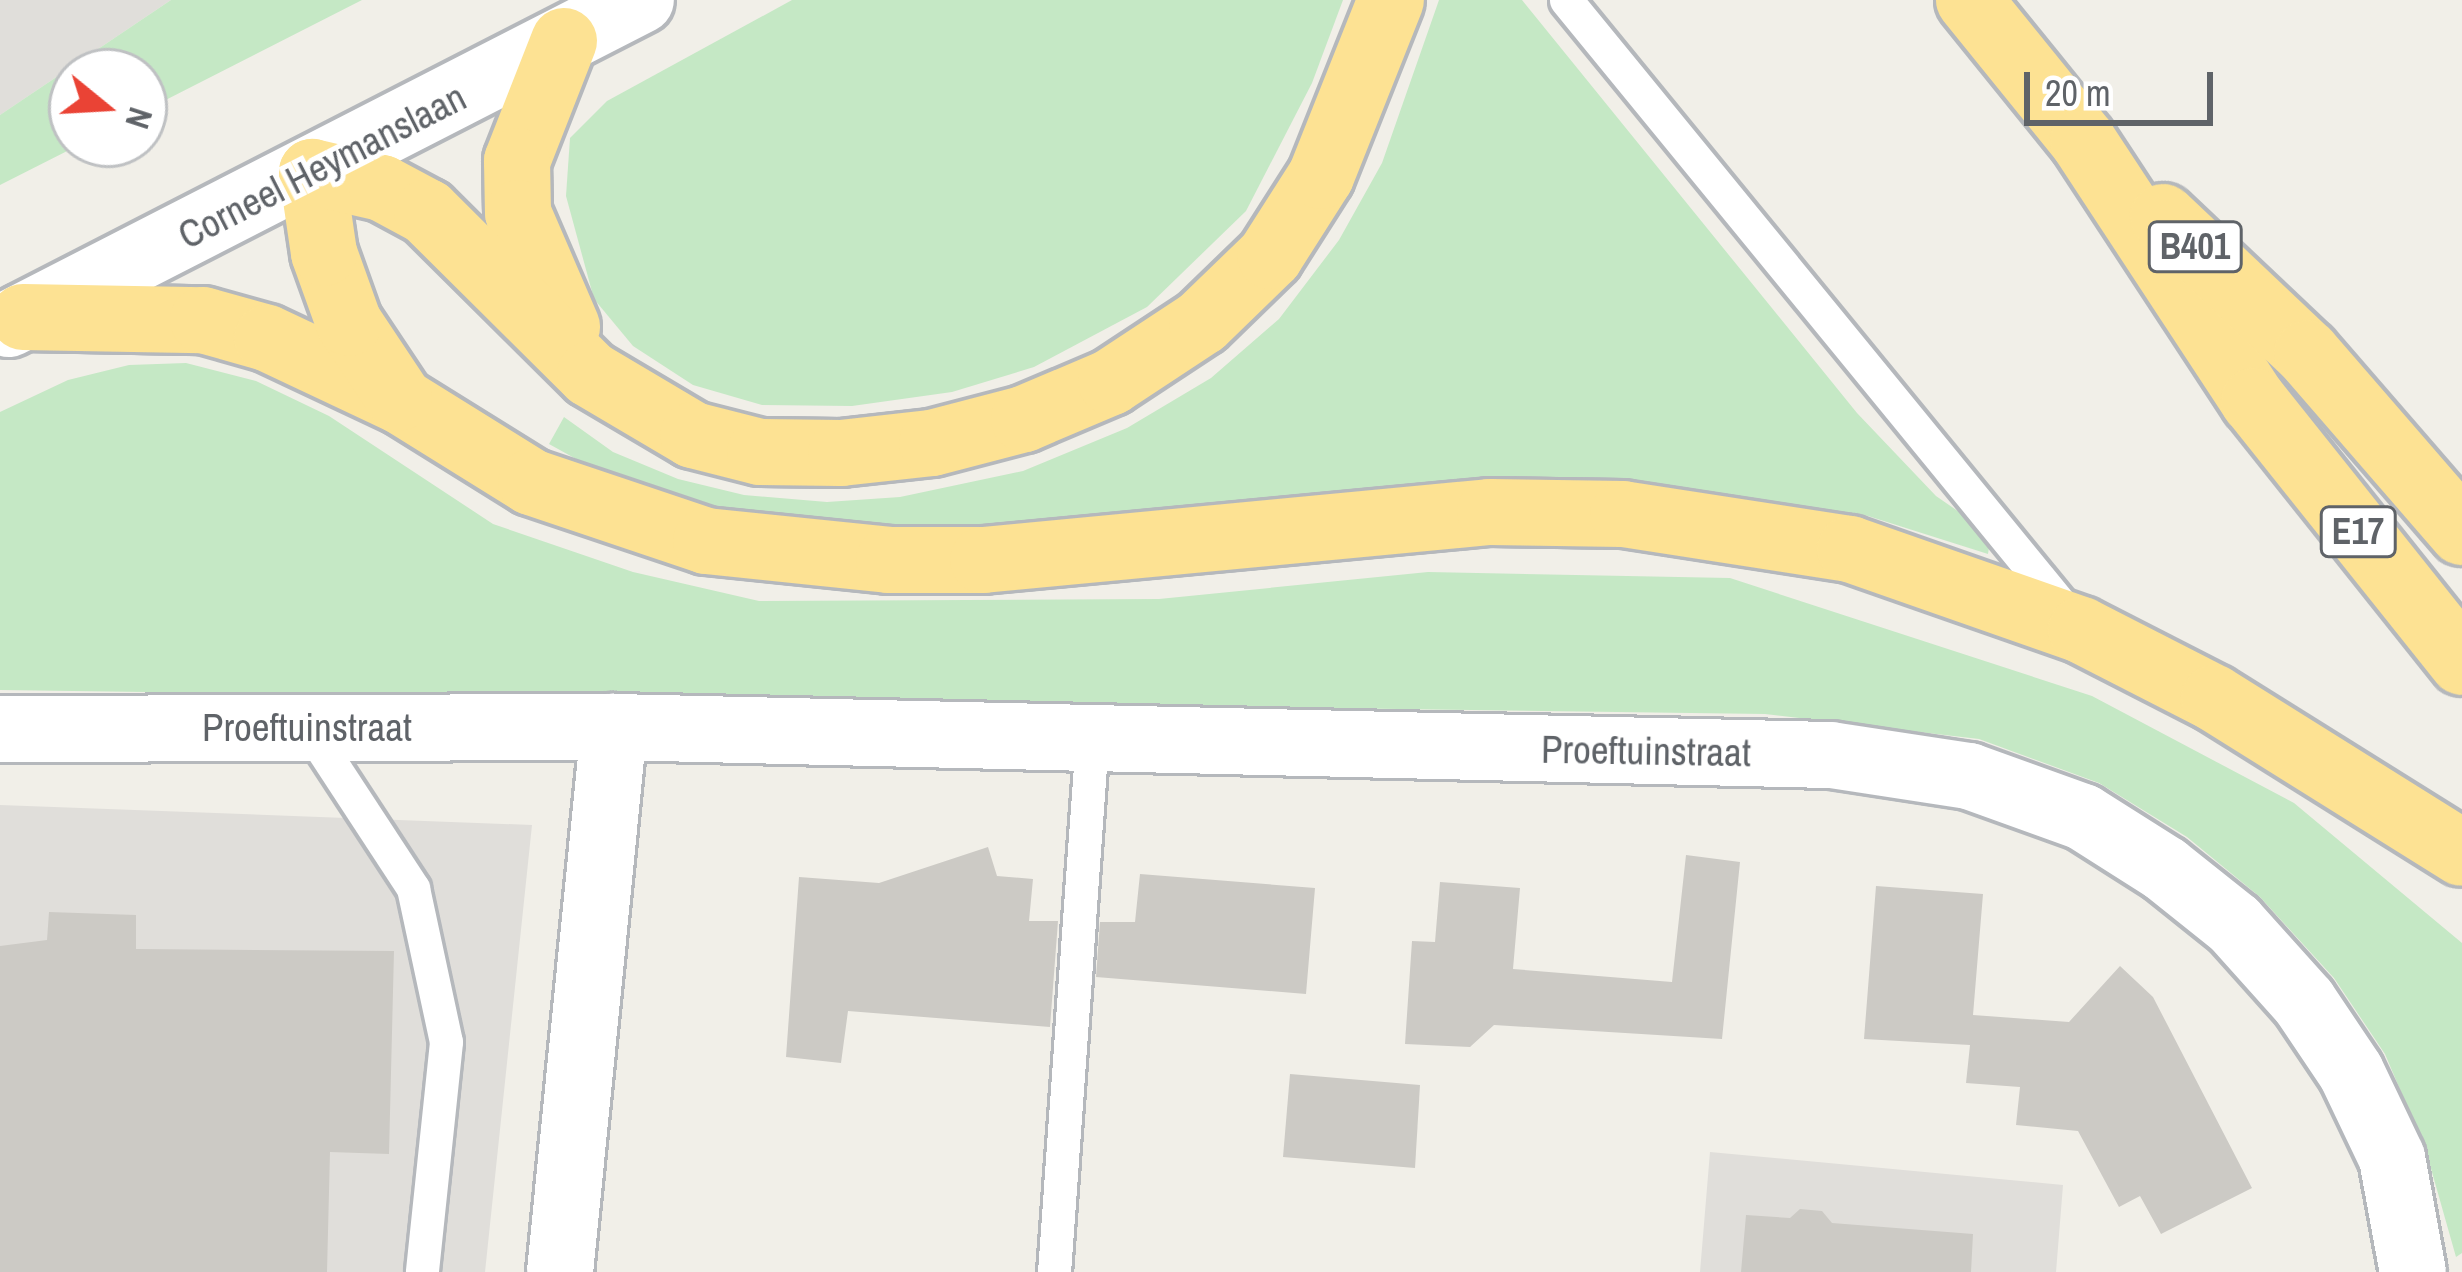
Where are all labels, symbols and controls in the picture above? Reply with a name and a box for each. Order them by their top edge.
north arrow [48,48,168,168]
scale bar [2030,48,2219,122]
text: 20 m [2045,69,2111,117]
street label: Corneel Heymanslaan [170,73,474,259]
text: N [115,102,163,134]
road number: B401 [2147,217,2243,277]
road number: E17 [2319,502,2397,562]
street label: Proeftuinstraat [202,704,412,750]
street label: Proeftuinstraat [1541,726,1751,776]

